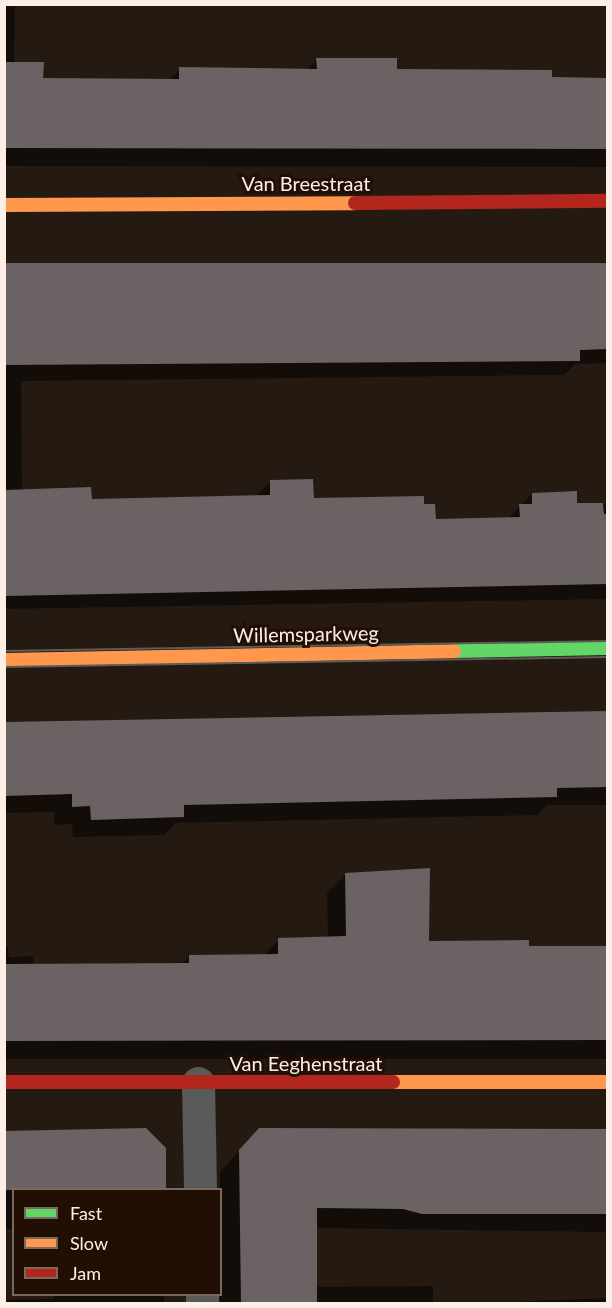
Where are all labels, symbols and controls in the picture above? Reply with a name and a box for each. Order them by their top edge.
street label: Van Breestraat [242,171,370,195]
street label: Willemsparkweg [233,621,379,647]
street label: Van Eeghenstraat [229,1051,383,1075]
legend [12,1188,222,1296]
text: Fast [70,1202,102,1224]
text: Slow [70,1232,108,1254]
text: Jam [70,1262,101,1284]

